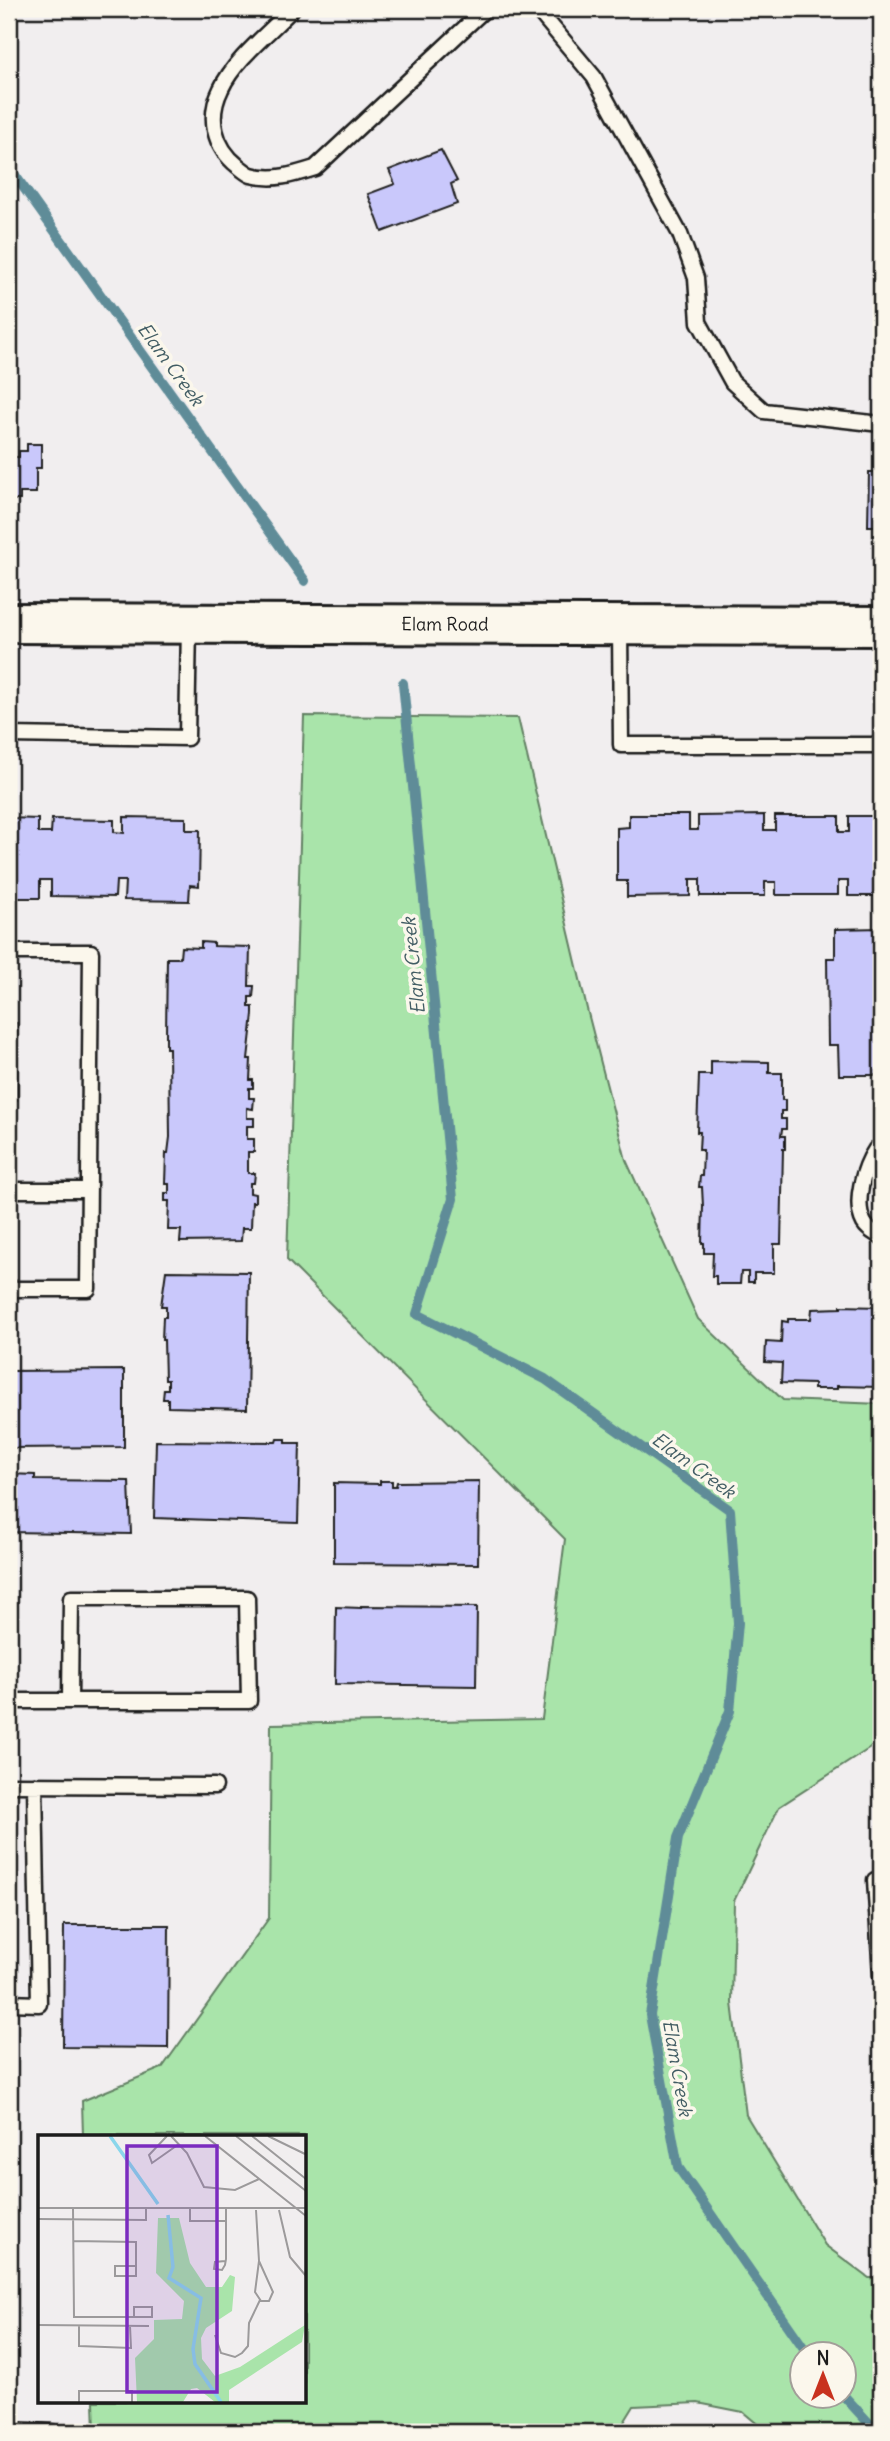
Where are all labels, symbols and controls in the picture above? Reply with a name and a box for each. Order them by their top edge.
water label: Elam Creek [133,318,210,411]
street label: Elam Road [401,612,489,636]
water label: Elam Creek [396,915,430,1016]
water label: Elam Creek [648,1427,741,1504]
water label: Elam Creek [658,2018,698,2119]
inset map [38,2135,306,2402]
north arrow [788,2340,858,2410]
text: N [816,2346,830,2370]

